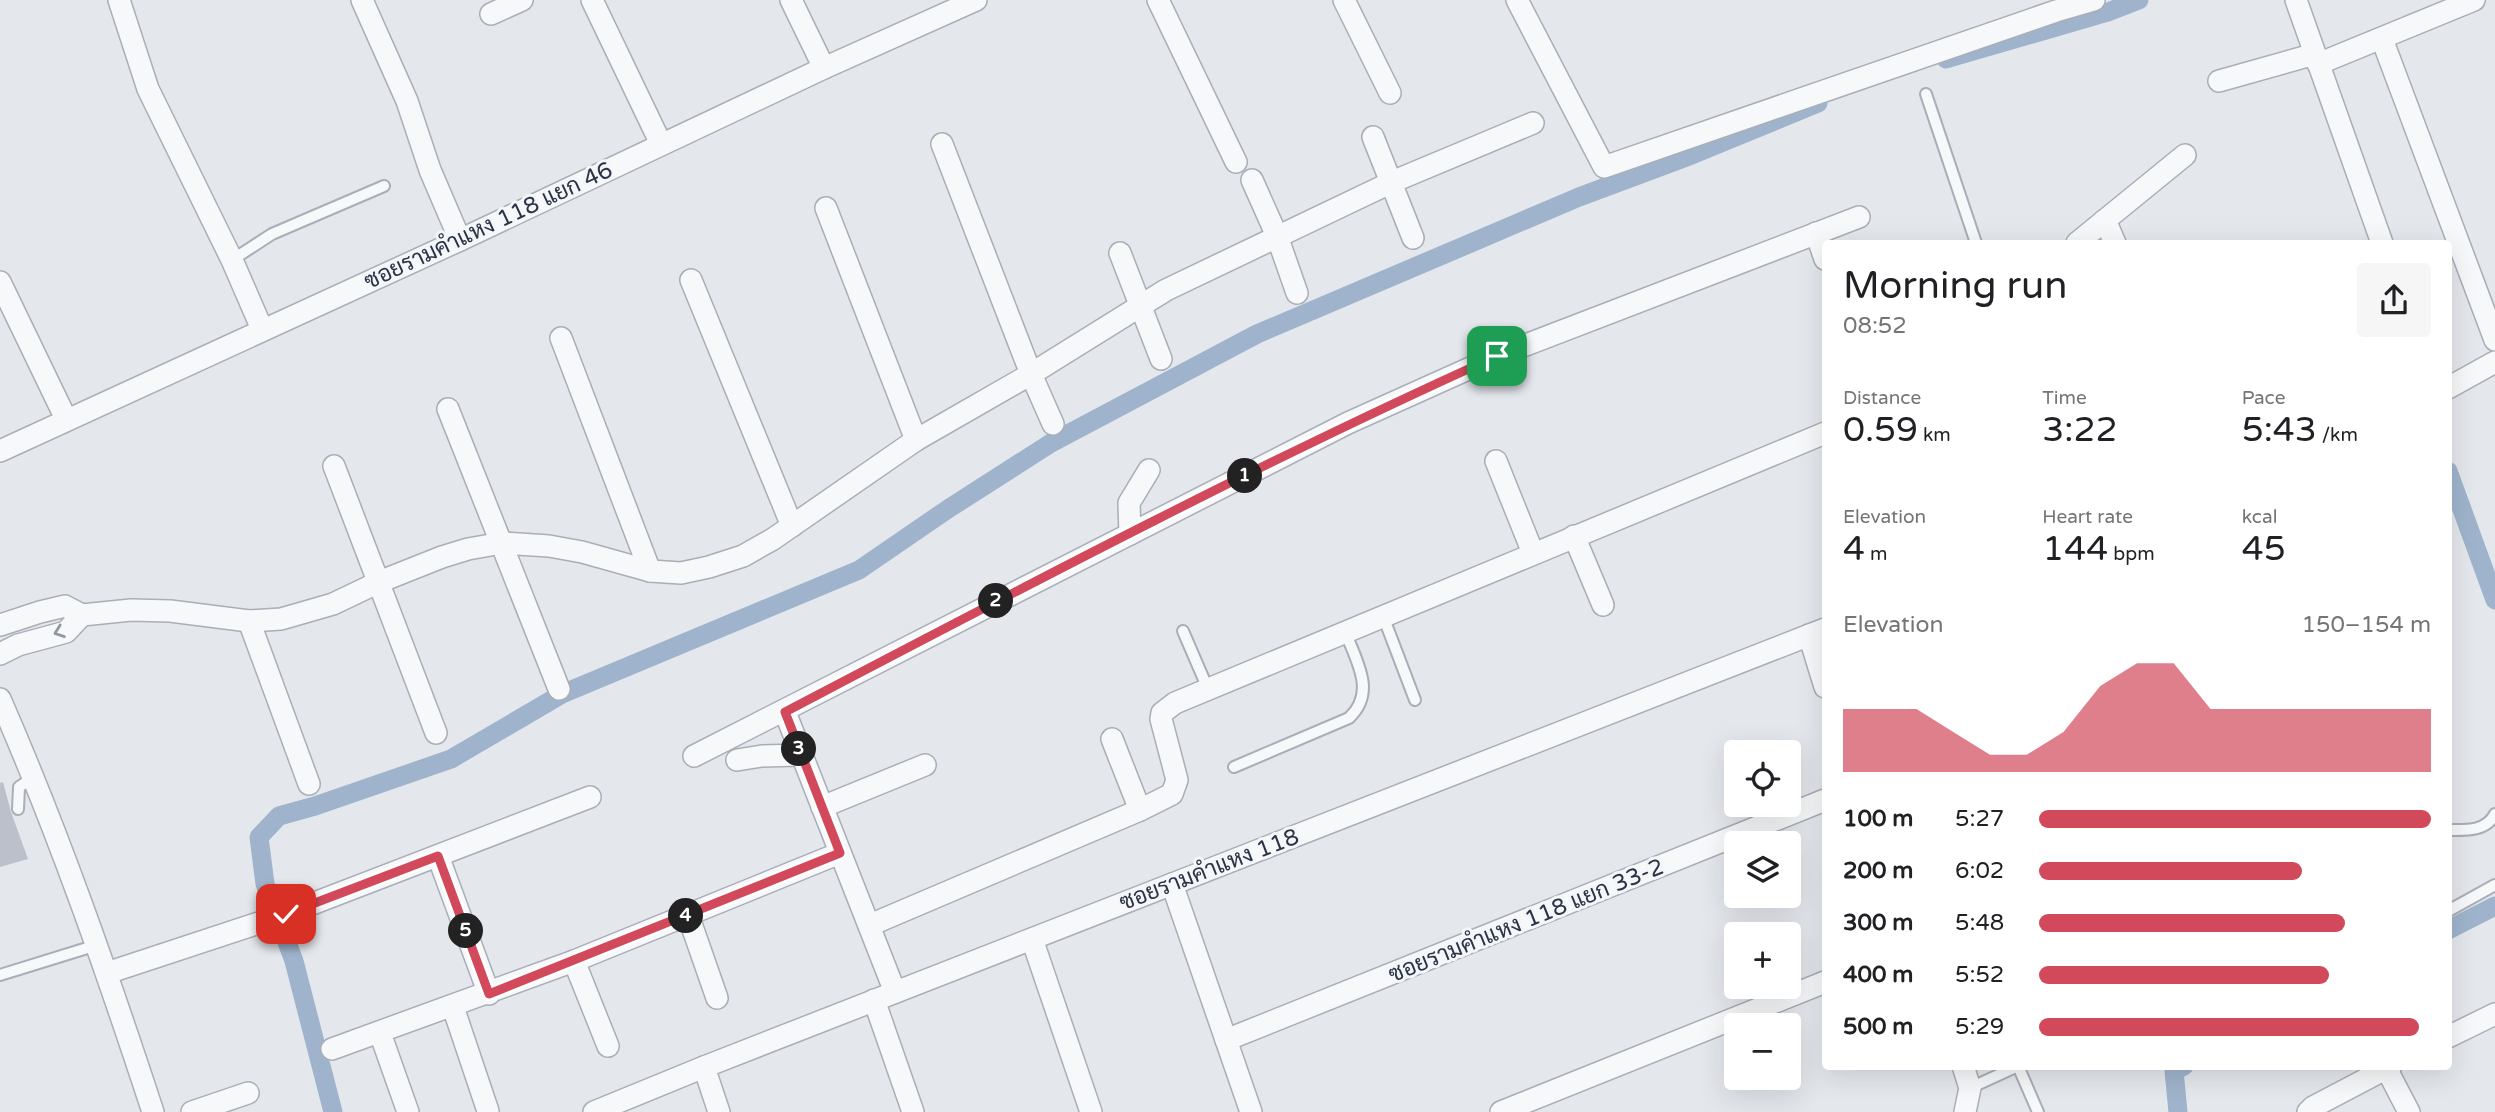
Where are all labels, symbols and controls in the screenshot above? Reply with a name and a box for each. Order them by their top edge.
street label: ซอยรามคำแหง 118 แยก 46 [359,155,617,296]
text: Morning run [1843,263,2067,309]
button: share [2357,263,2431,337]
text: 08:52 [1843,312,1907,340]
pin [1467,326,1527,386]
icon: arrive [1478,337,1516,375]
text: Distance [1843,387,1921,409]
text: Time [2042,387,2087,409]
text: Pace [2242,387,2285,409]
text: 0.59 [1843,409,1918,451]
text: 3:22 [2042,409,2117,451]
text: 5:43 [2242,409,2317,451]
text: km [1918,424,1951,446]
text: /km [2317,424,2358,446]
pin: 1 [1228,458,1262,494]
text: 1 [1239,464,1250,486]
text: Elevation [1843,506,1926,528]
text: Heart rate [2042,506,2133,528]
text: kcal [2242,506,2277,528]
text: 4 [1843,528,1865,570]
text: 144 [2042,528,2108,570]
text: 45 [2242,528,2286,570]
text: m [1865,543,1887,565]
text: bpm [2108,543,2155,565]
pin: 2 [978,584,1014,618]
text: 2 [990,589,1001,611]
text: Elevation [1843,611,1944,639]
text: 150–154 m [2302,611,2431,639]
one-way arrow [53,624,66,638]
pin: 3 [782,732,816,766]
text: 3 [793,737,804,759]
map controls [1724,740,1801,1090]
button: locate [1724,740,1801,817]
text: 100 m [1843,805,1913,833]
text: 5:27 [1955,805,2004,833]
street label: ซอยรามคำแหง 118 [1115,822,1303,917]
button: layers [1724,831,1801,908]
street label: ซอยรามคำแหง 118 แยก 33-2 [1384,852,1668,989]
text: 200 m [1843,857,1913,885]
text: 6:02 [1955,857,2004,885]
pin [256,884,316,944]
icon: check [267,895,305,933]
pin: 4 [668,898,704,934]
text: 4 [680,904,691,926]
text: 300 m [1843,909,1913,937]
text: 5:48 [1955,909,2004,937]
pin: 5 [448,914,484,948]
text: 5 [460,919,471,941]
button: + [1724,922,1801,999]
text: 400 m [1843,961,1913,989]
text: 5:52 [1955,961,2004,989]
button: − [1724,1013,1801,1090]
text: 500 m [1843,1013,1913,1041]
text: 5:29 [1955,1013,2004,1041]

